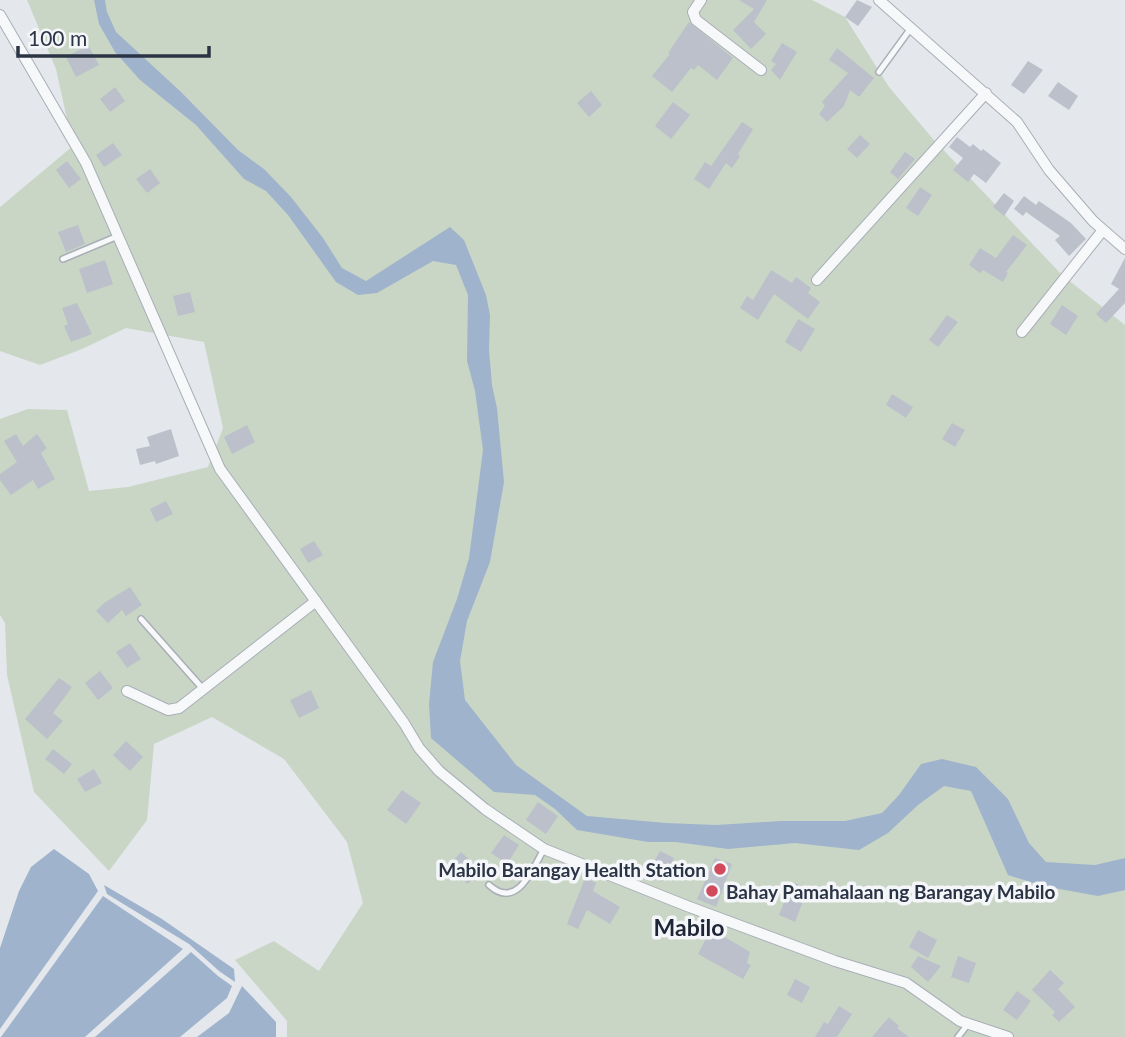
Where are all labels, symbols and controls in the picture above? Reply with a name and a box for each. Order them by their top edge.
scale bar [18,14,208,58]
text: 100 m [28,25,87,50]
place label: Mabilo Barangay Health Station [438,858,706,881]
marker: Mabilo Barangay Health Station [712,861,728,877]
place label: Bahay Pamahalaan ng Barangay Mabilo [726,880,1056,903]
marker: Bahay Pamahalaan ng Barangay Mabilo [704,883,720,899]
district label: Mabilo [654,913,724,941]

